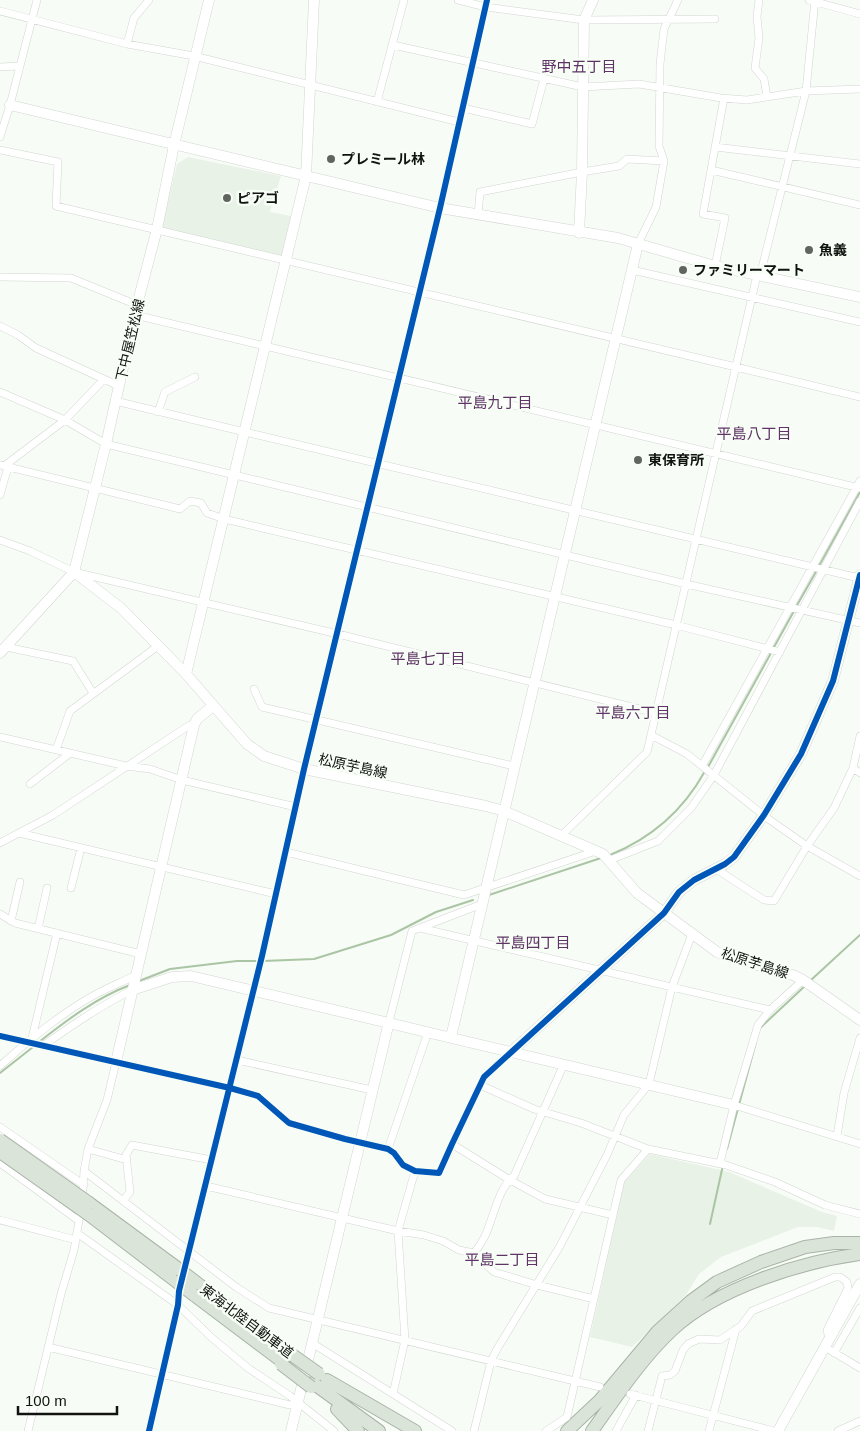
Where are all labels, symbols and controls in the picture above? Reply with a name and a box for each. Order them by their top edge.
district label: 野中五丁目 [541,58,617,75]
place label: プレミール林 [341,151,425,167]
marker: プレミール林 [325,153,337,165]
place label: ピアゴ [237,190,279,206]
marker: ピアゴ [221,192,233,204]
place label: 魚義 [819,242,847,258]
marker: 魚義 [803,244,815,256]
place label: ファミリーマート [693,262,805,278]
marker: ファミリーマート [677,264,689,276]
street label: 下中屋笠松線 [113,297,147,383]
district label: 平島九丁目 [457,394,533,411]
district label: 平島八丁目 [716,425,792,442]
place label: 東保育所 [648,452,704,468]
marker: 東保育所 [632,454,644,466]
district label: 平島七丁目 [390,650,466,667]
district label: 平島六丁目 [595,704,671,721]
street label: 松原芋島線 [317,751,389,781]
district label: 平島四丁目 [495,934,571,951]
street label: 松原芋島線 [719,945,791,981]
district label: 平島二丁目 [464,1251,540,1268]
street label: 東海北陸自動車道 [197,1281,297,1361]
scale bar [18,1384,116,1416]
text: 100 m [25,1392,67,1409]

